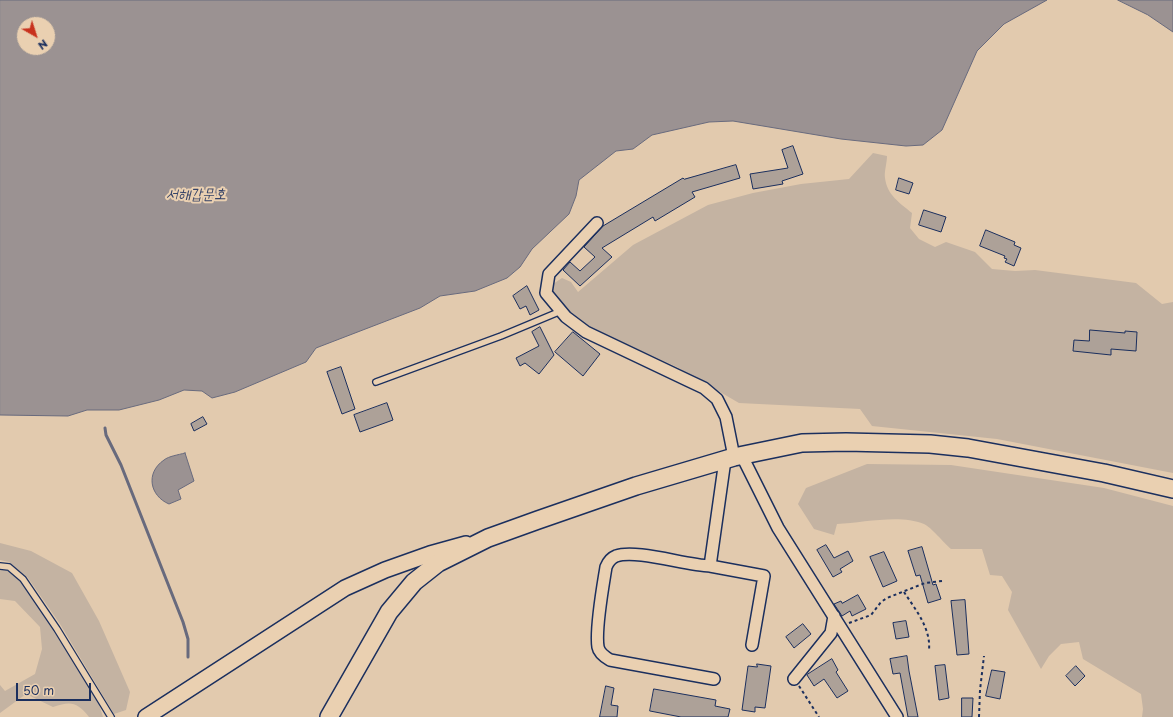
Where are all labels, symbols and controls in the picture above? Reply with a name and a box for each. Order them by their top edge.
north arrow [16,16,56,56]
text: N [35,36,52,54]
water label: 서해갑문호 [166,186,226,204]
scale bar [18,675,93,701]
text: 50 m [23,681,54,699]

